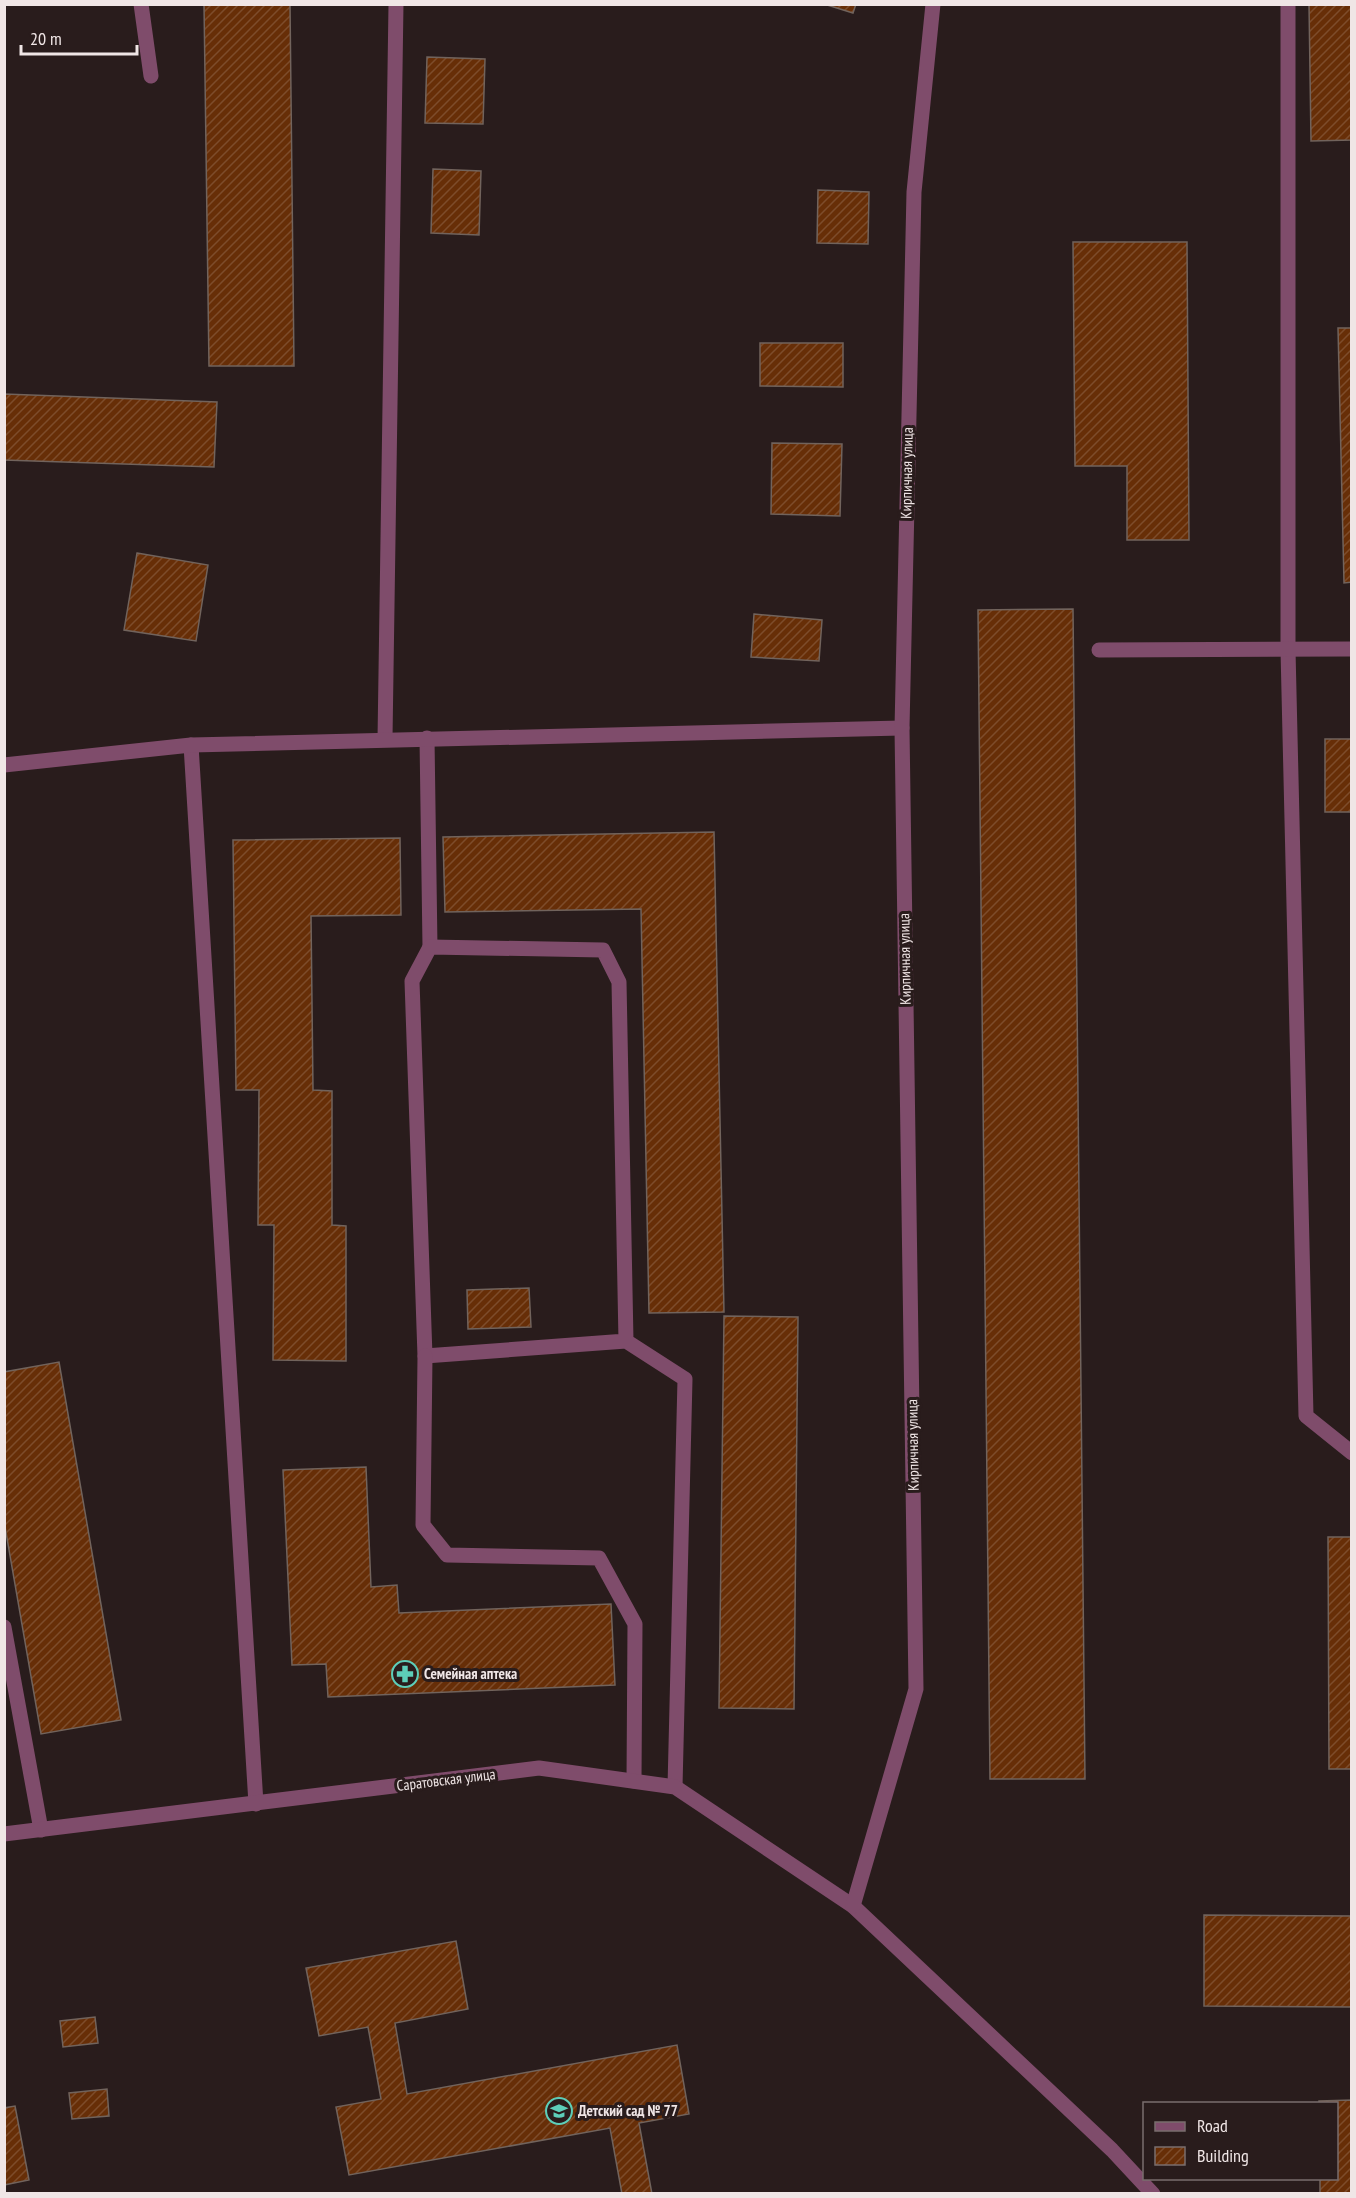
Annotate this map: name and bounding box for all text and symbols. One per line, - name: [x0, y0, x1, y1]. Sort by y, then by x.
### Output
- scale bar: [21, 18, 136, 56]
- text: 20 m: [30, 27, 62, 50]
- street label: Кирпичная улица: [896, 427, 917, 519]
- street label: Кирпичная улица: [894, 913, 915, 1005]
- street label: Кирпичная улица: [902, 1399, 923, 1491]
- pharmacy icon: Семейная аптека: [390, 1659, 420, 1689]
- place label: Семейная аптека: [424, 1664, 517, 1683]
- street label: Саратовская улица: [395, 1764, 496, 1795]
- school or university icon: Детский сад № 77: [544, 2096, 574, 2126]
- place label: Детский сад № 77: [578, 2101, 678, 2120]
- legend: [1143, 2102, 1338, 2180]
- text: Road: [1197, 2114, 1228, 2137]
- text: Building: [1197, 2144, 1249, 2167]

